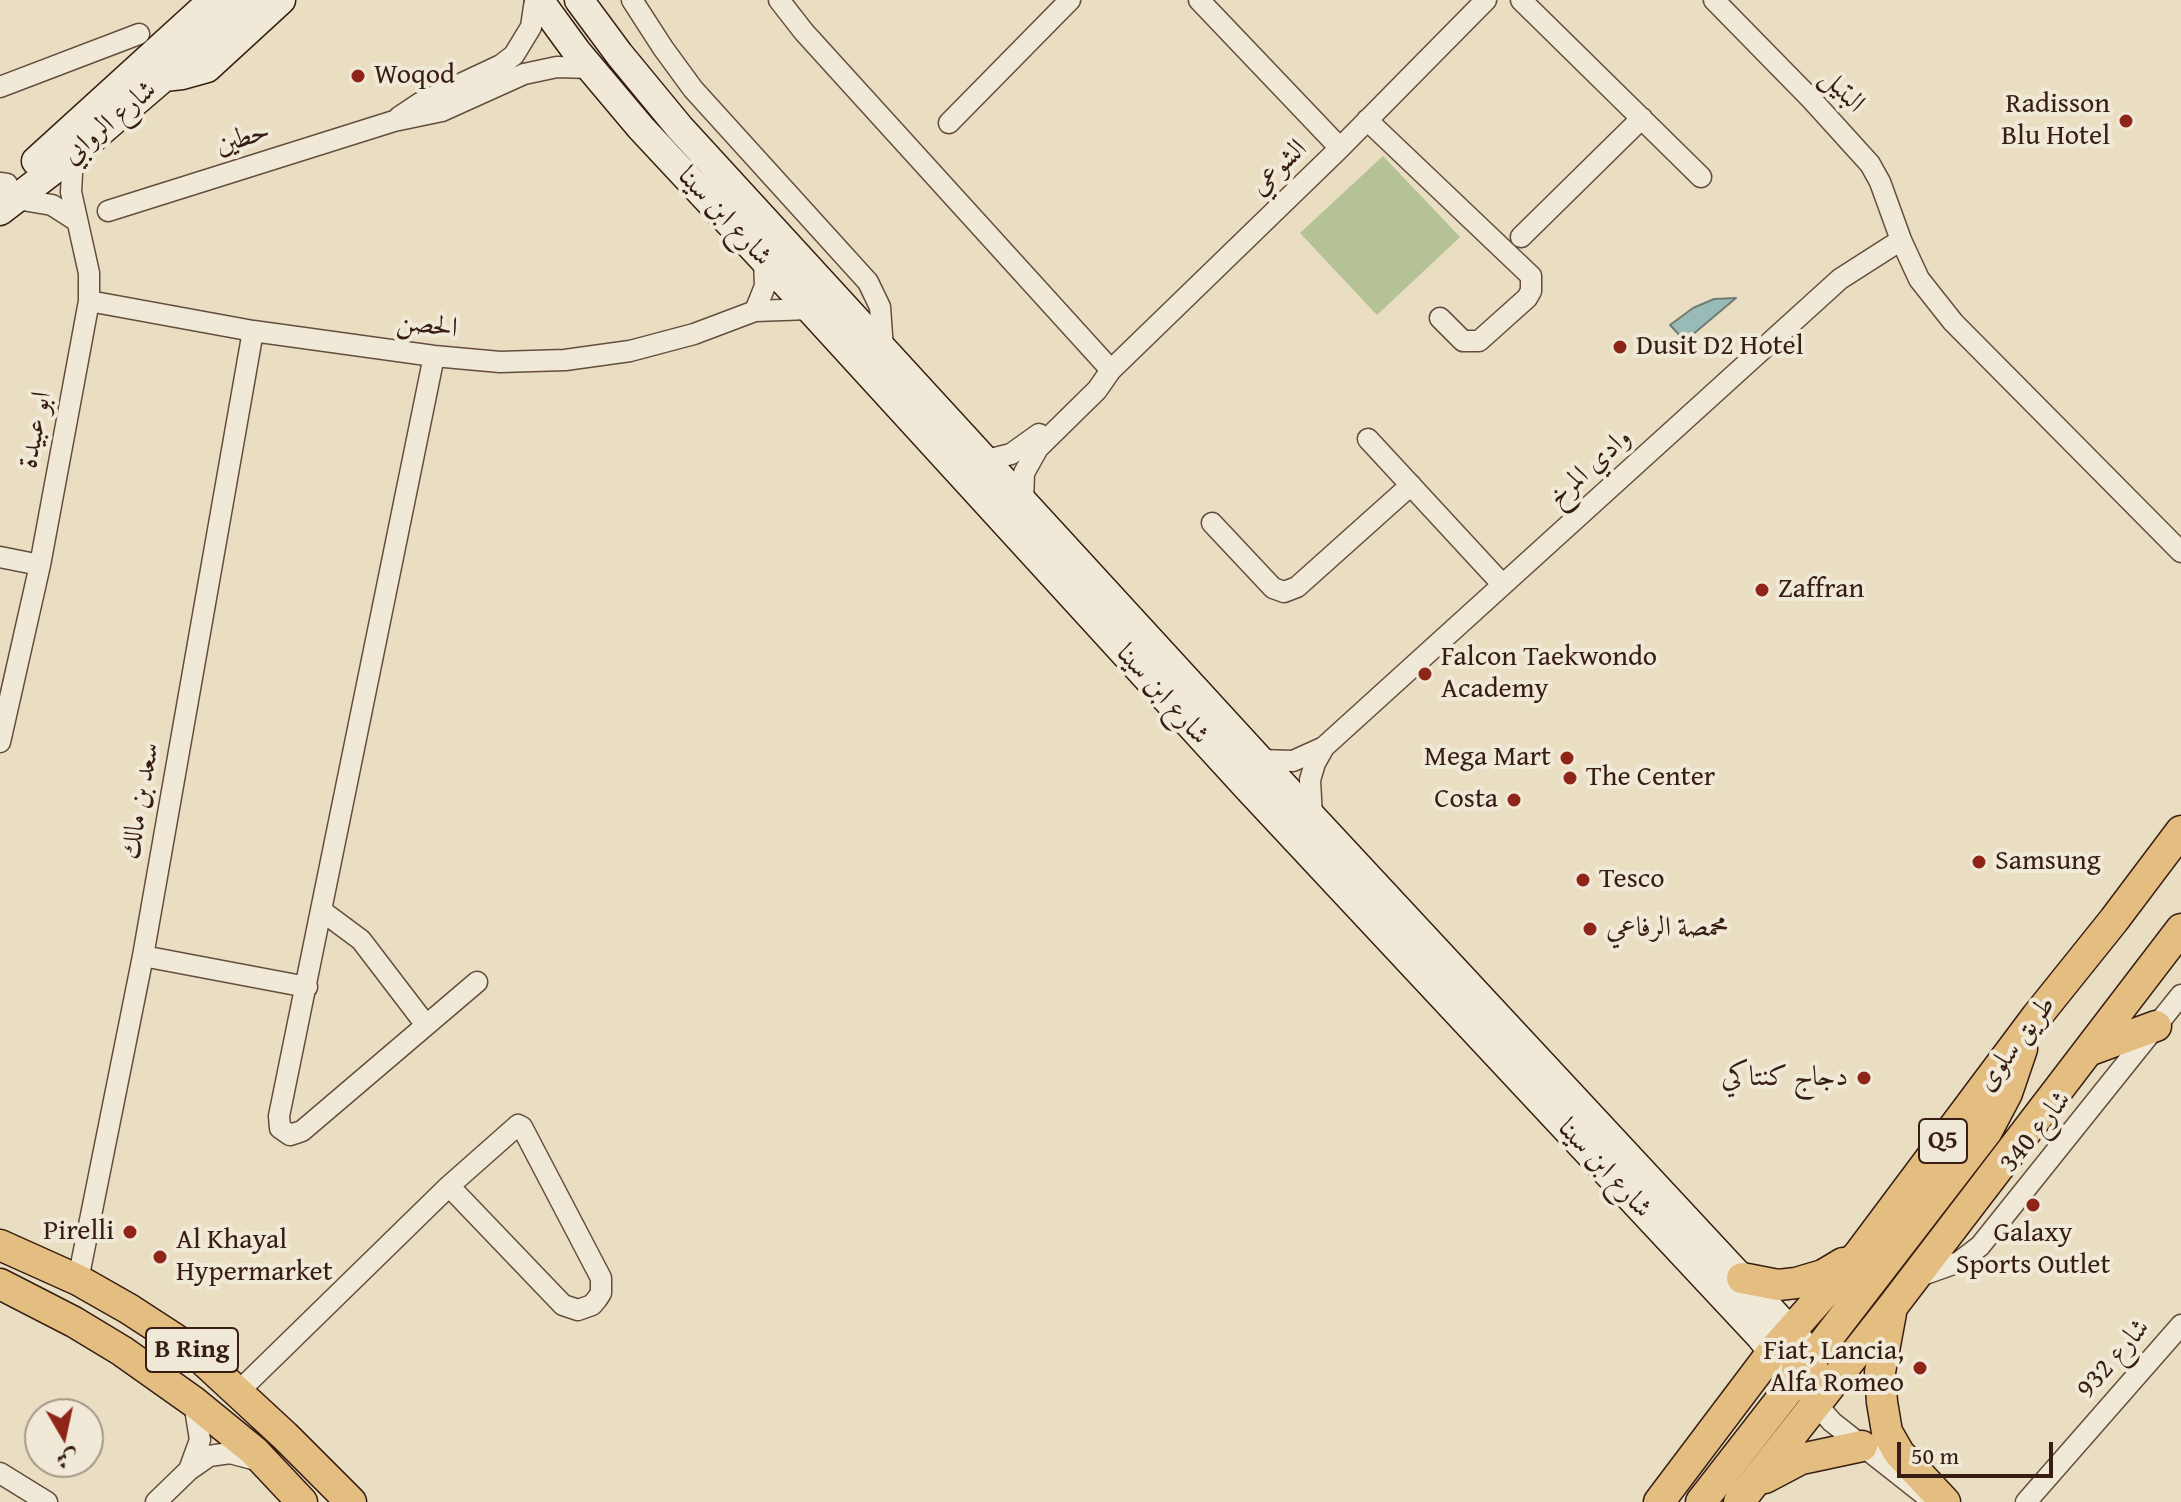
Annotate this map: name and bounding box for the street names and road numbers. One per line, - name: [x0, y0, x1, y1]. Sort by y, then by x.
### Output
- street label: البتيل: [1813, 62, 1871, 120]
- street label: شارع الروابي: [56, 74, 164, 172]
- street label: حطين: [212, 115, 274, 163]
- street label: الشوعي: [1243, 133, 1315, 203]
- street label: شارع ابن سينا: [669, 160, 779, 274]
- street label: الحصن: [395, 306, 459, 346]
- street label: ابو عبيدة: [12, 389, 60, 471]
- street label: وادي المرخ: [1541, 422, 1639, 514]
- street label: شارع ابن سينا: [1108, 638, 1216, 752]
- street label: سعد بن مالك: [114, 740, 168, 862]
- street label: طريق سلوى: [1970, 990, 2064, 1098]
- street label: شارع 340: [1993, 1084, 2079, 1180]
- street label: شارع ابن سينا: [1549, 1112, 1659, 1226]
- road number: Q5: [1919, 1119, 1967, 1163]
- street label: شارع 932: [2070, 1312, 2158, 1406]
- road number: B Ring: [146, 1328, 238, 1372]

